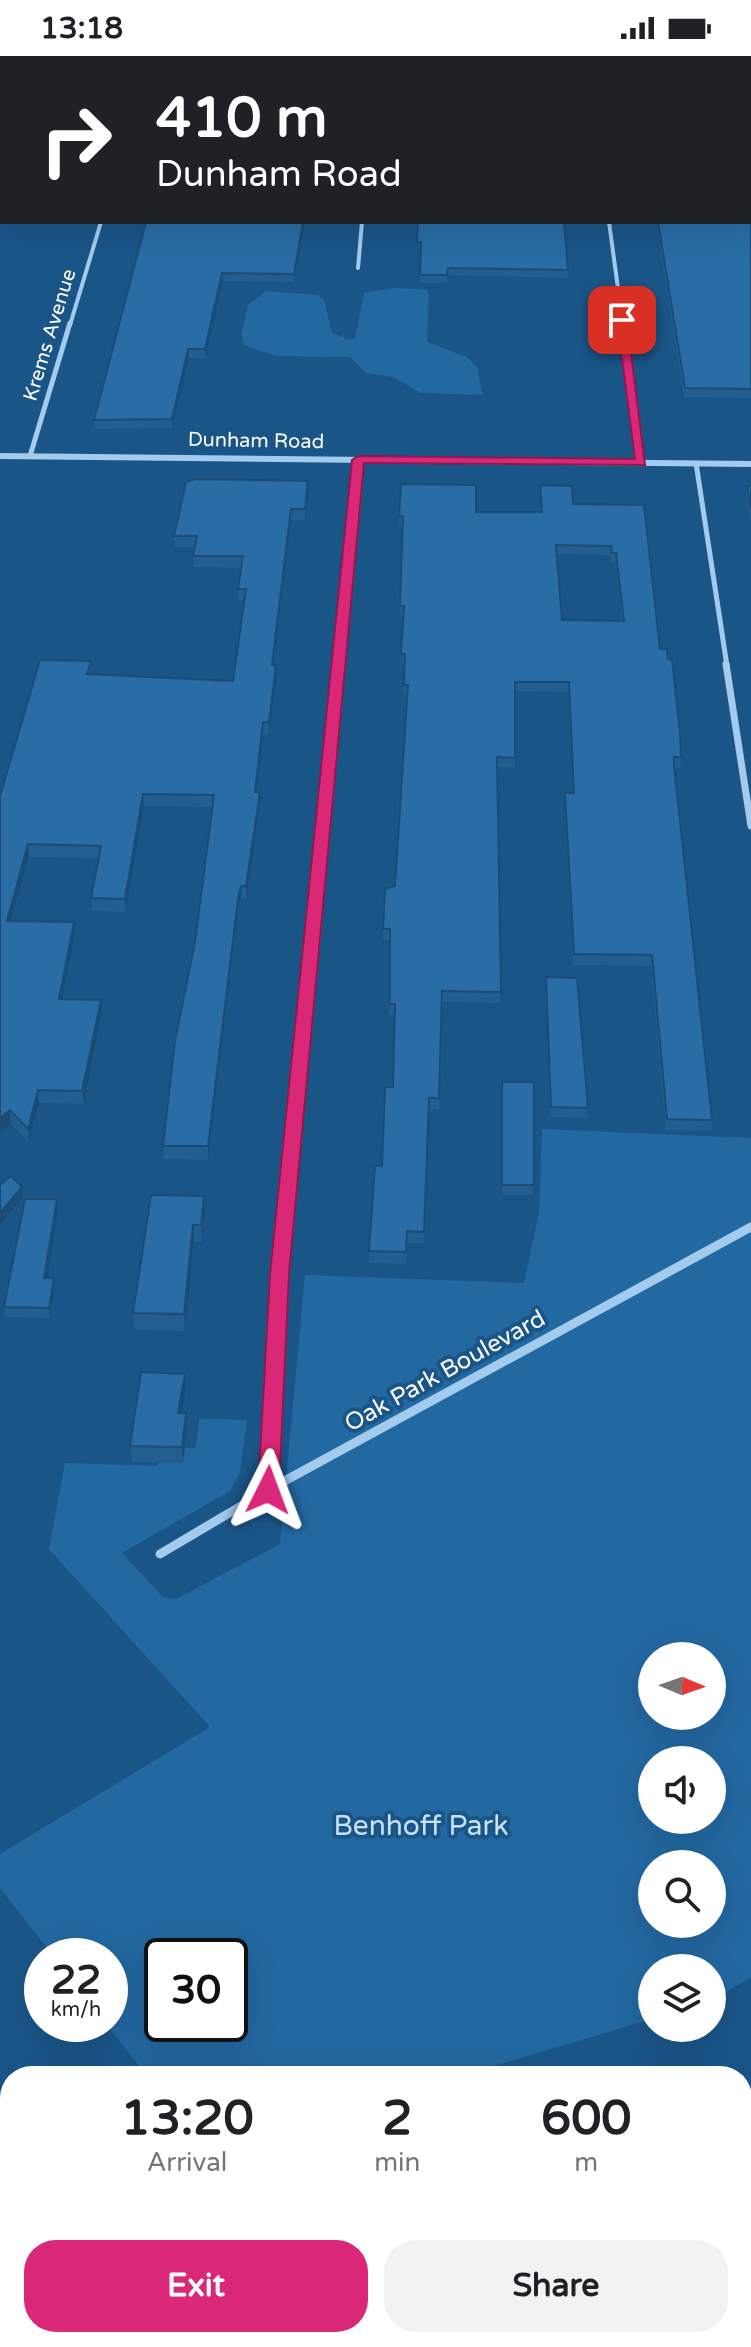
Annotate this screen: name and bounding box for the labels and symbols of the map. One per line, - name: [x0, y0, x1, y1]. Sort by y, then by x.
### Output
- street label: Krems Avenue: [19, 266, 81, 404]
- pin: [588, 286, 656, 354]
- street label: Dunham Road: [188, 428, 324, 454]
- street label: Oak Park Boulevard: [340, 1304, 550, 1438]
- position arrow: [226, 1448, 310, 1532]
- north arrow: [638, 1642, 726, 1730]
- park label: Benhoff Park: [334, 1809, 508, 1843]
- speed limit sign: 30: [144, 1938, 248, 2042]

